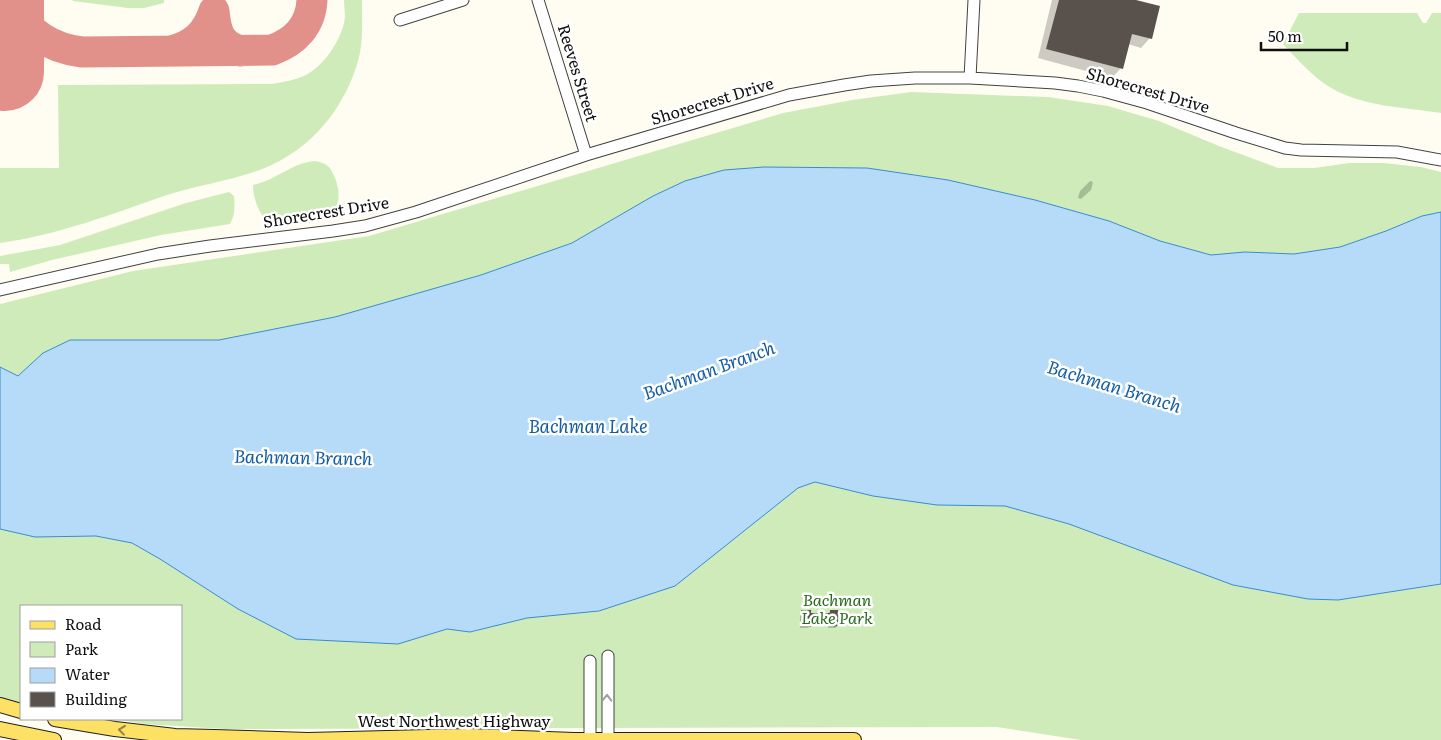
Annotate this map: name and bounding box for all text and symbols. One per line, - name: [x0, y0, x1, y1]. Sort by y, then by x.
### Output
- scale bar: [1261, 20, 1347, 52]
- street label: Reeves Street: [553, 21, 605, 125]
- text: 50 m: [1268, 24, 1302, 47]
- street label: Shorecrest Drive: [1084, 60, 1213, 118]
- street label: Shorecrest Drive: [647, 70, 776, 130]
- street label: Shorecrest Drive: [261, 189, 391, 233]
- water label: Bachman Branch: [639, 333, 779, 406]
- water label: Bachman Branch: [1044, 352, 1185, 419]
- water label: Bachman Lake: [529, 412, 647, 439]
- water label: Bachman Branch: [234, 442, 373, 471]
- park label: Bachman Lake Park: [801, 587, 873, 629]
- legend: [20, 605, 182, 720]
- text: Road: [65, 612, 101, 635]
- text: Park: [65, 637, 99, 660]
- text: Water: [65, 662, 110, 685]
- text: Building: [65, 687, 127, 710]
- one-way arrow: [602, 694, 613, 702]
- street label: West Northwest Highway: [357, 708, 551, 732]
- one-way arrow: [118, 725, 126, 736]

